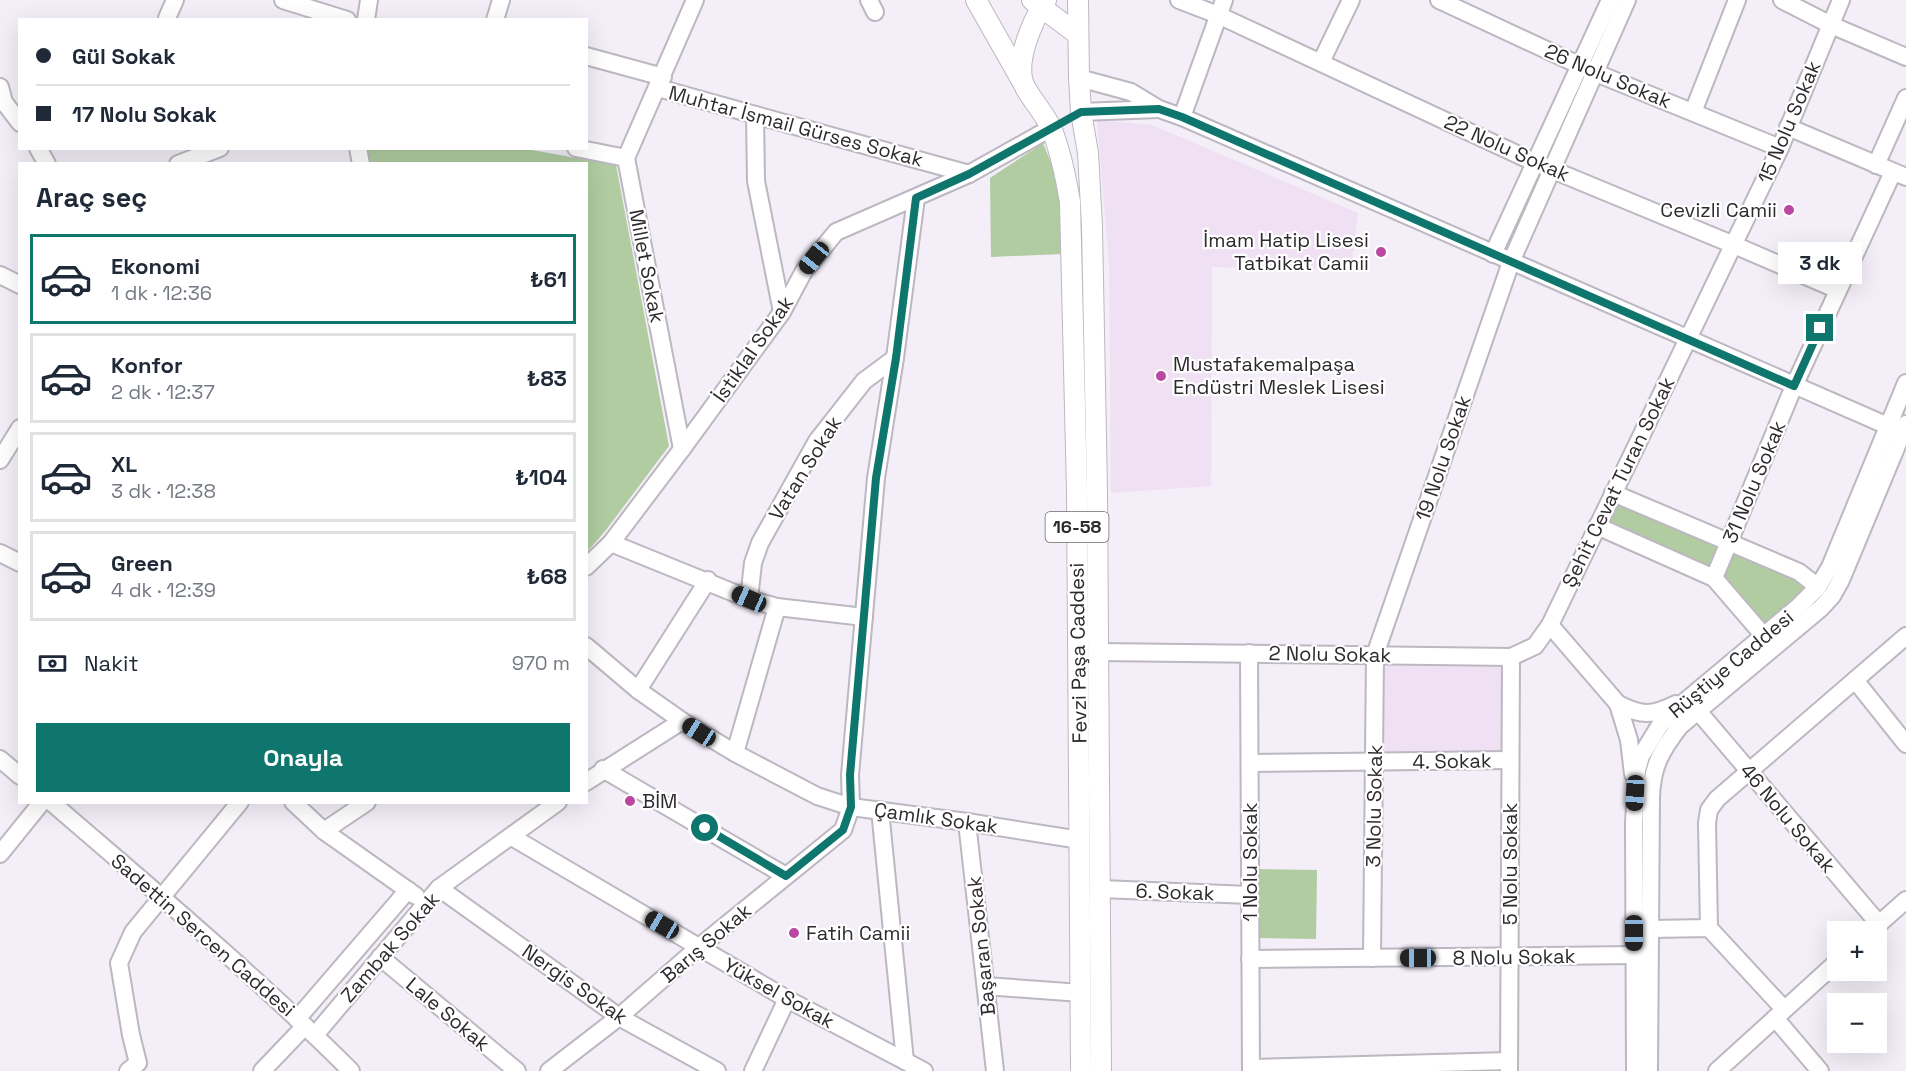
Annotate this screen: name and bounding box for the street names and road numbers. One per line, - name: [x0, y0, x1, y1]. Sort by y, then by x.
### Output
- street label: 26 Nolu Sokak: [1541, 38, 1675, 114]
- street label: 15 Nolu Sokak: [1751, 57, 1827, 187]
- street label: Muhtar İsmail Gürses Sokak: [666, 80, 926, 173]
- street label: 22 Nolu Sokak: [1440, 109, 1574, 187]
- street label: Millet Sokak: [623, 207, 671, 325]
- street label: İstiklal Sokak: [707, 291, 799, 407]
- street label: Şehit Cevat Turan Sokak: [1556, 372, 1680, 592]
- street label: 19 Nolu Sokak: [1409, 392, 1477, 524]
- street label: Vatan Sokak: [763, 411, 847, 525]
- street label: 31 Nolu Sokak: [1717, 417, 1792, 547]
- road number: 16-58: [1046, 512, 1108, 542]
- street label: Fevzi Paşa Caddesi: [1063, 562, 1093, 744]
- street label: Rüştiye Caddesi: [1663, 604, 1799, 724]
- street label: 2 Nolu Sokak: [1269, 640, 1392, 668]
- street label: 3 Nolu Sokak: [1360, 744, 1388, 867]
- street label: 4. Sokak: [1412, 747, 1492, 775]
- street label: 46 Nolu Sokak: [1735, 758, 1842, 878]
- street label: Çamlık Sokak: [872, 796, 1000, 840]
- street label: 1 Nolu Sokak: [1237, 802, 1263, 921]
- street label: 5 Nolu Sokak: [1497, 803, 1523, 925]
- street label: Sadettin Sercen Caddesi: [106, 848, 300, 1022]
- street label: Başaran Sokak: [961, 875, 1001, 1017]
- street label: 6. Sokak: [1135, 878, 1215, 906]
- street label: Zambak Sokak: [335, 886, 445, 1008]
- street label: Barış Sokak: [655, 897, 757, 988]
- street label: Nergis Sokak: [517, 938, 633, 1030]
- street label: 8 Nolu Sokak: [1452, 943, 1576, 971]
- street label: Yüksel Sokak: [719, 952, 839, 1034]
- street label: Lale Sokak: [401, 971, 495, 1057]

